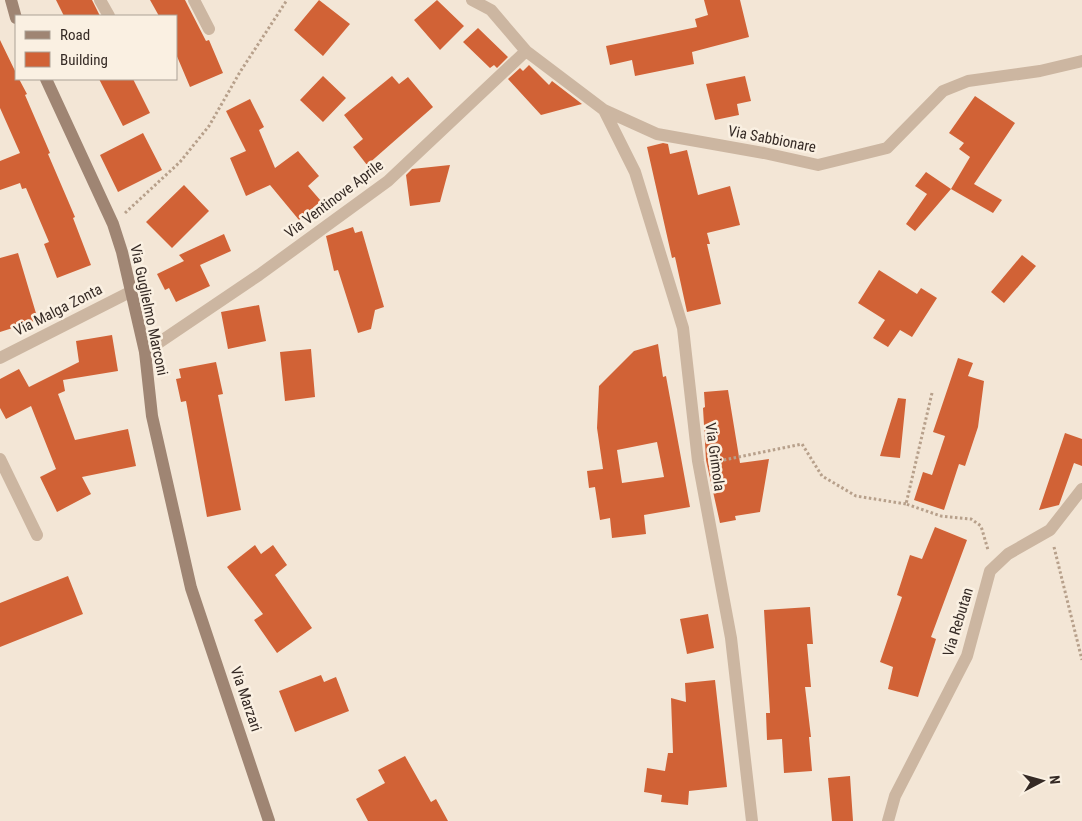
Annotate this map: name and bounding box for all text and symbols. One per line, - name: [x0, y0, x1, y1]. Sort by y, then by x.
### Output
- legend: [15, 15, 178, 80]
- text: Road: [60, 26, 90, 44]
- text: Building: [60, 51, 108, 69]
- street label: Via Sabbionare: [727, 122, 817, 156]
- street label: Via Ventinove Aprile: [281, 156, 387, 242]
- street label: Via Guglielmo Marconi: [126, 243, 172, 377]
- street label: Via Malga Zonta: [11, 280, 105, 340]
- street label: Via Grimola: [701, 422, 729, 492]
- street label: Via Rebutan: [939, 585, 977, 659]
- street label: Via Marzari: [227, 664, 265, 734]
- north arrow: [1017, 756, 1067, 806]
- text: N: [1047, 775, 1063, 785]

